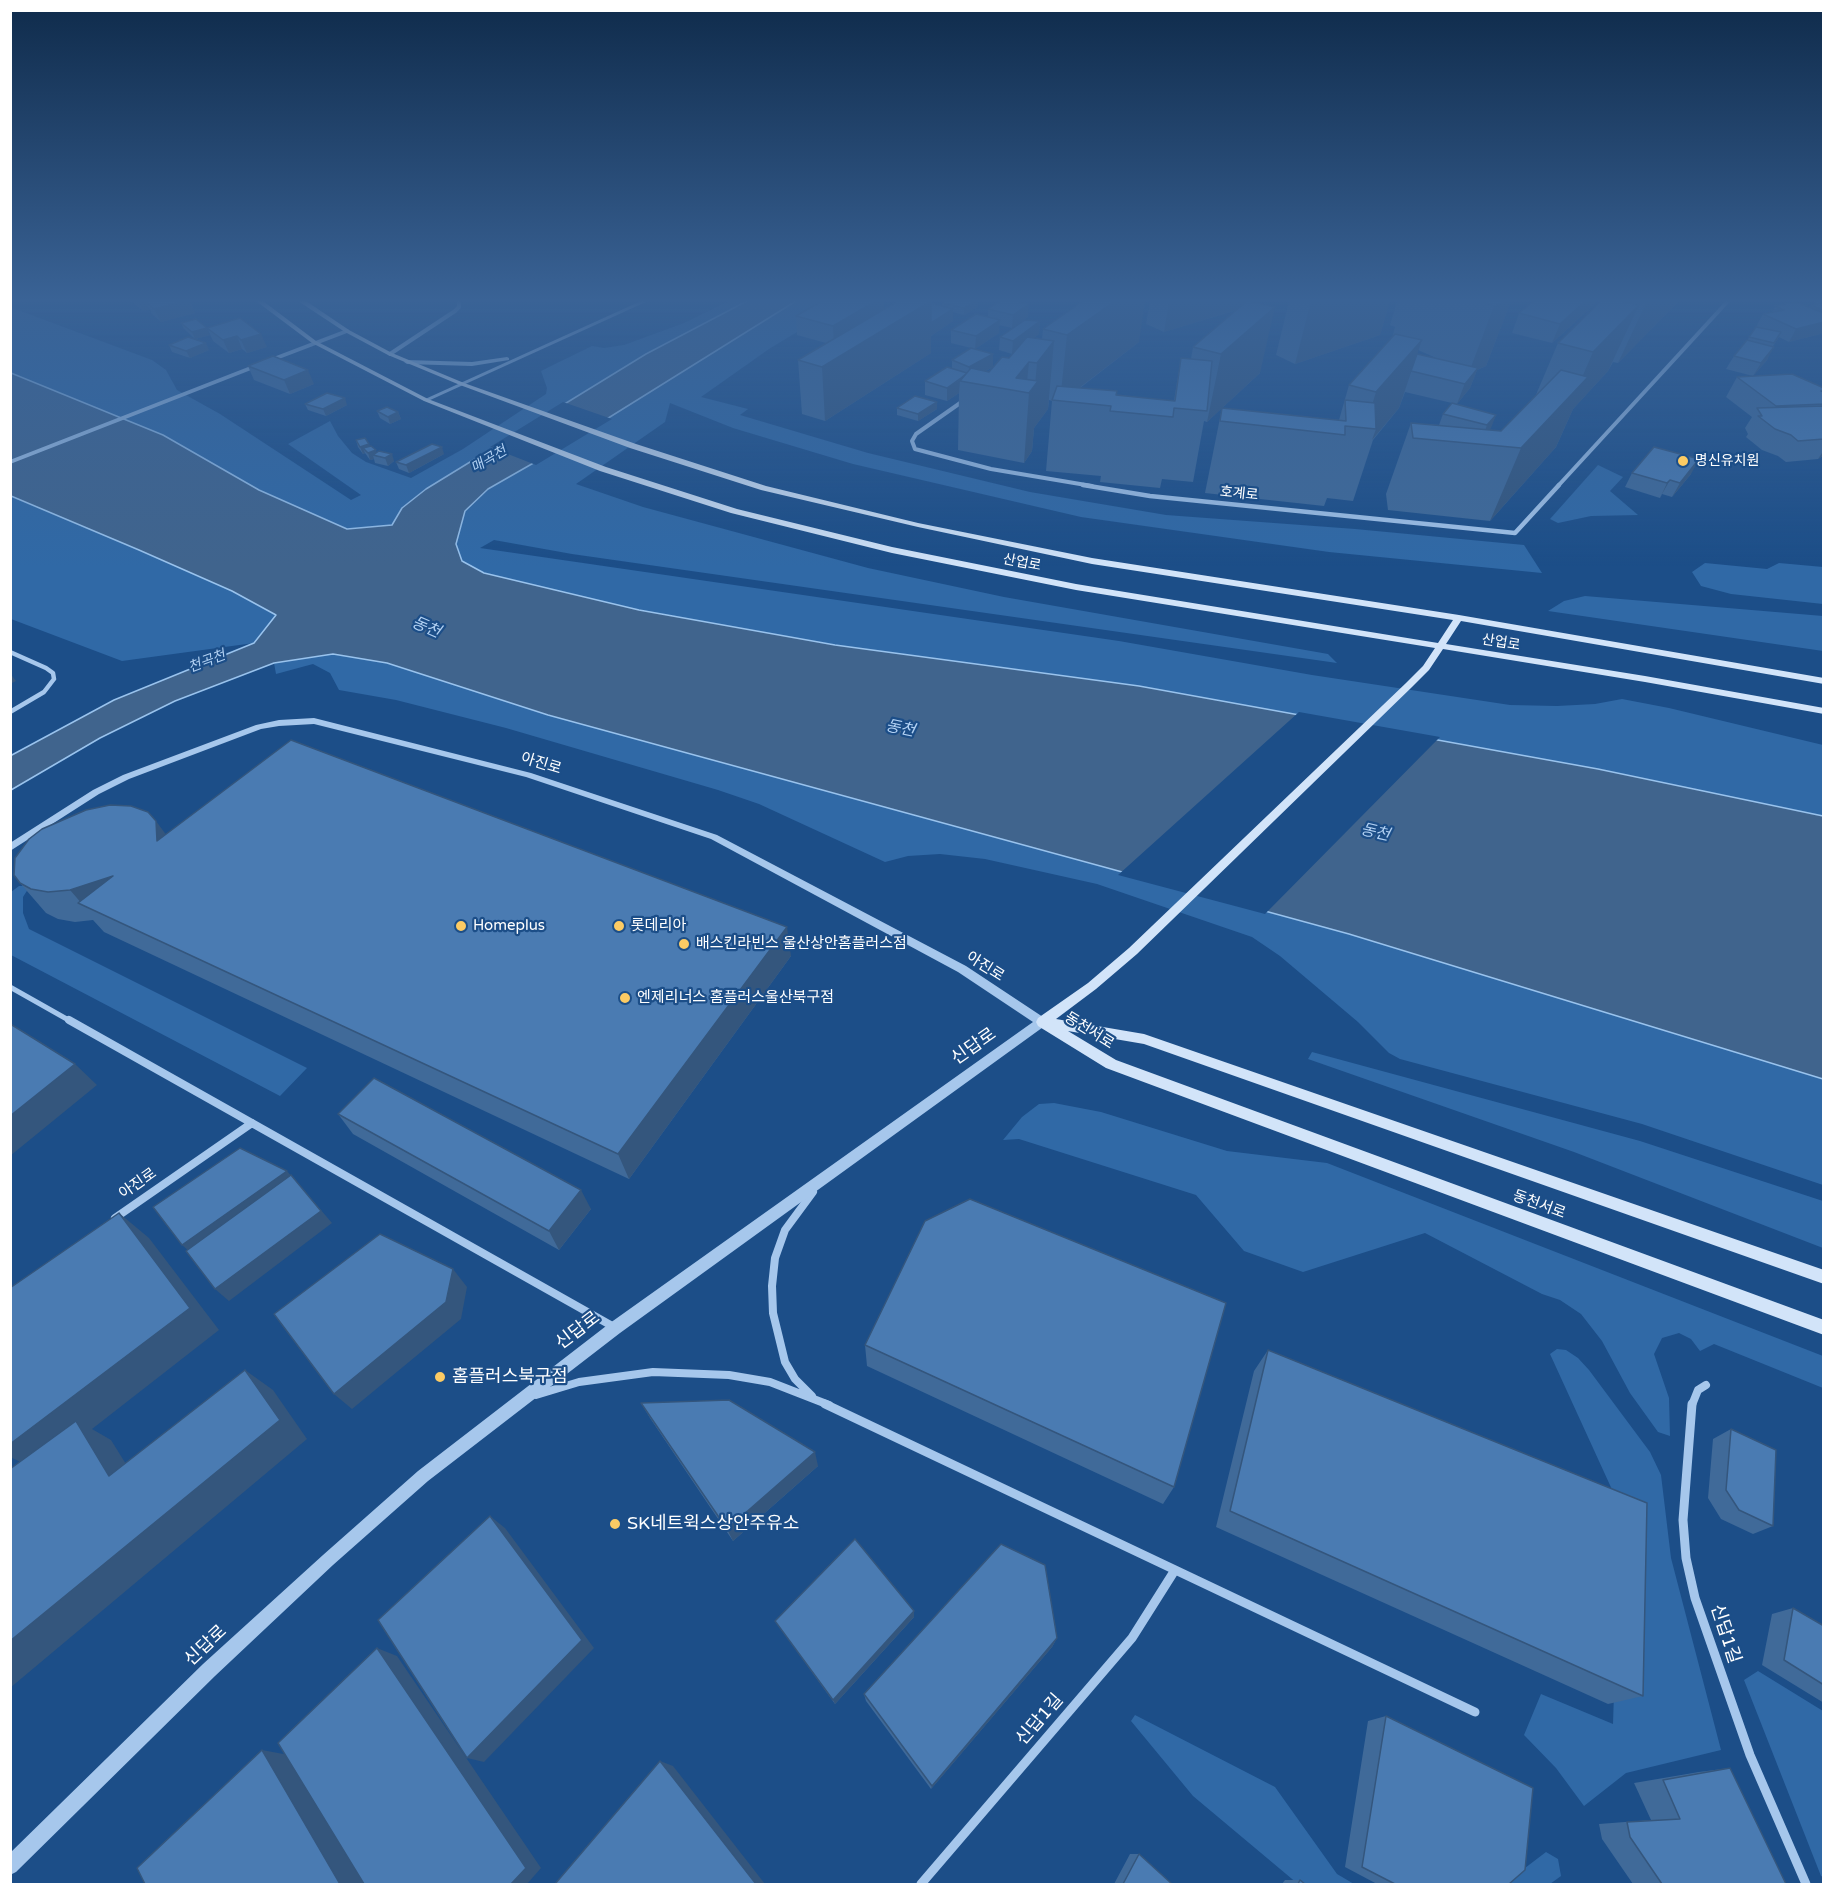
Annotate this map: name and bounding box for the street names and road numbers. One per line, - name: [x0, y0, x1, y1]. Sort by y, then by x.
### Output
- street label: 호계로: [1219, 484, 1259, 504]
- street label: 산업로: [1001, 551, 1043, 575]
- street label: 산업로: [1481, 632, 1521, 654]
- street label: 아진로: [519, 749, 563, 779]
- street label: 아진로: [963, 948, 1007, 986]
- street label: 동천서로: [1061, 1009, 1117, 1053]
- street label: 신답로: [947, 1024, 1001, 1070]
- street label: 아진로: [116, 1165, 160, 1203]
- street label: 동천서로: [1510, 1187, 1568, 1223]
- street label: 신답로: [552, 1307, 604, 1355]
- street label: 신답1길: [1705, 1602, 1745, 1666]
- street label: 신답로: [180, 1621, 232, 1671]
- street label: 신답1길: [1012, 1690, 1068, 1750]

